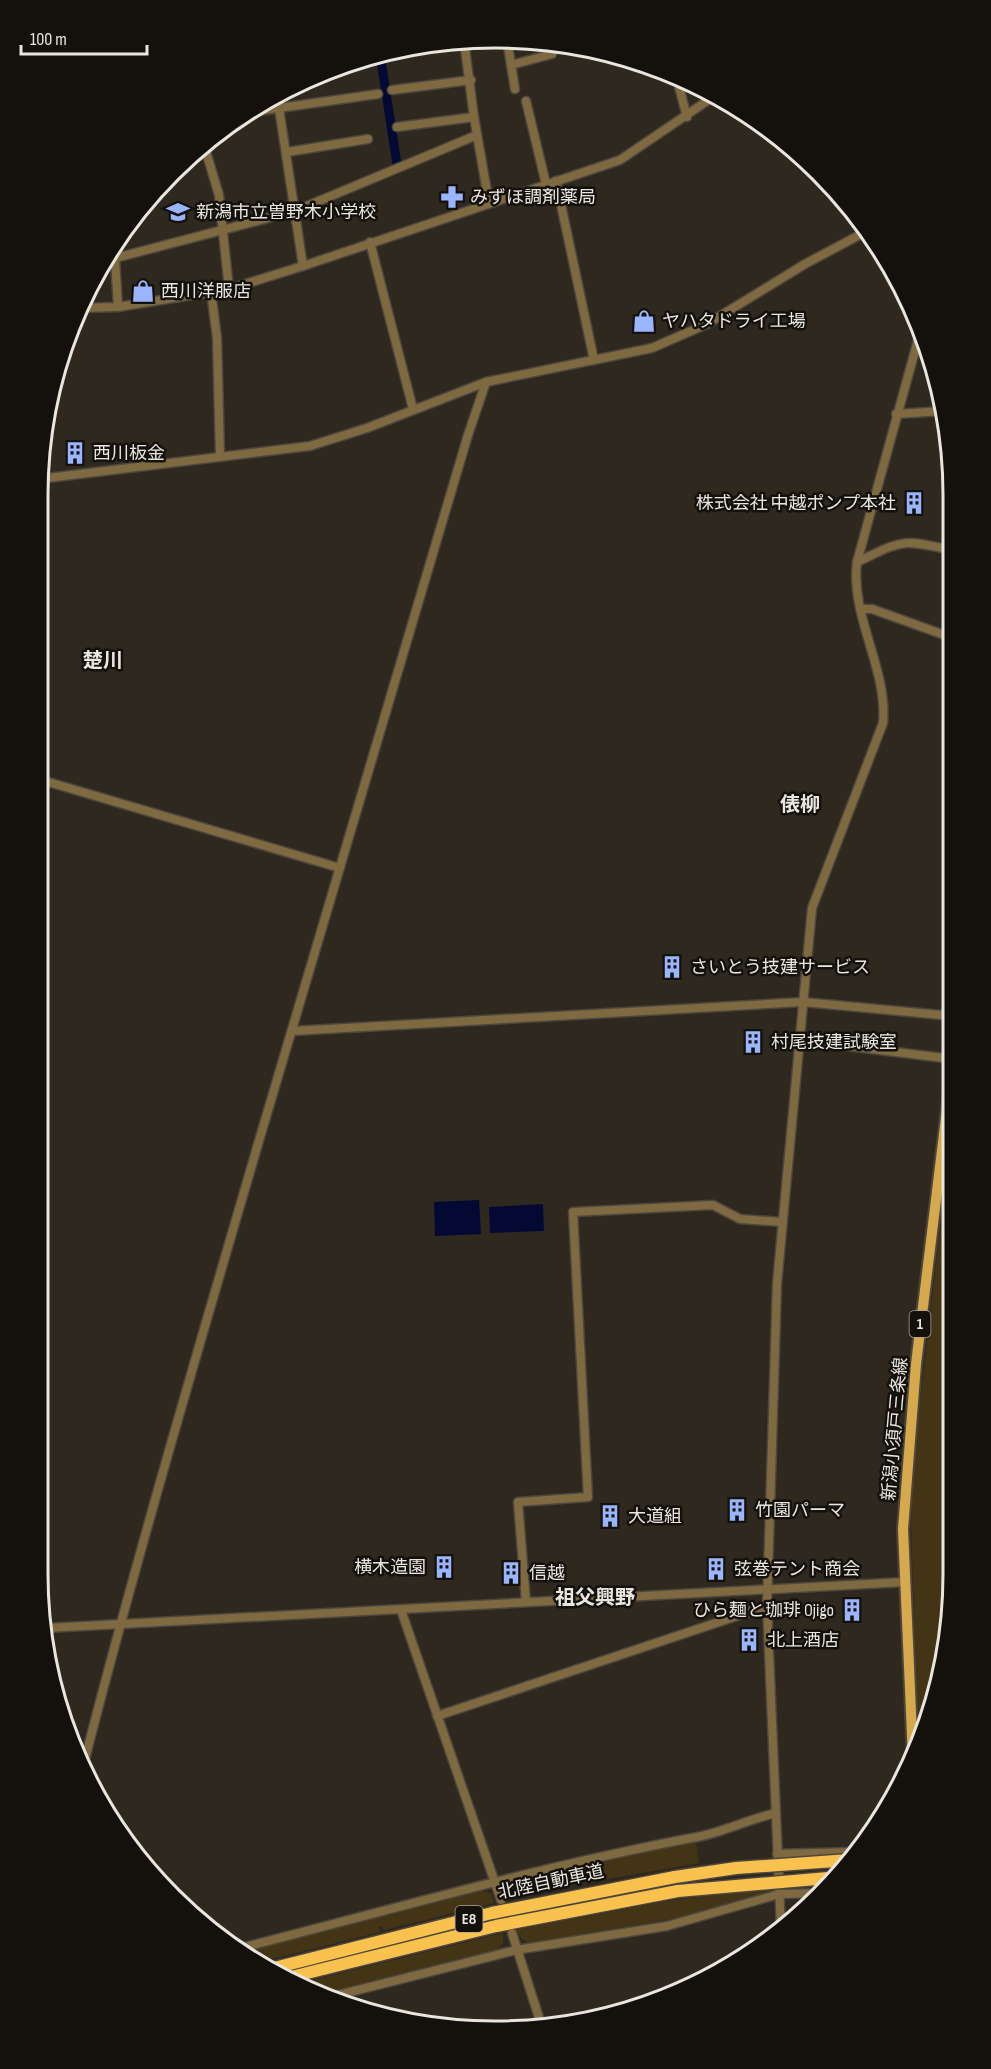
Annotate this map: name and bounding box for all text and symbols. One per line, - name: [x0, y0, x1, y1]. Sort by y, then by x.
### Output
- scale bar: [21, 18, 147, 56]
- text: 100 m: [30, 29, 67, 50]
- pharmacy icon: みずほ調剤薬局: [439, 184, 465, 210]
- place label: みずほ調剤薬局: [470, 187, 596, 208]
- school or university icon: 新潟市立曽野木小学校: [165, 199, 191, 225]
- place label: 新潟市立曽野木小学校: [196, 202, 376, 223]
- shop icon: 西川洋服店: [130, 278, 156, 304]
- place label: 西川洋服店: [161, 281, 251, 302]
- shop icon: ヤハタドライ工場: [631, 308, 657, 334]
- place label: ヤハタドライ工場: [662, 311, 806, 332]
- building icon: 西川板金: [62, 440, 88, 466]
- place label: 西川板金: [93, 443, 165, 464]
- building icon: 株式会社 中越ポンプ本社: [901, 490, 927, 516]
- place label: 株式会社 中越ポンプ本社: [696, 493, 896, 514]
- district label: 楚川: [83, 649, 123, 673]
- district label: 俵柳: [780, 793, 820, 817]
- building icon: さいとう技建サービス: [659, 954, 685, 980]
- place label: さいとう技建サービス: [690, 957, 870, 978]
- building icon: 村尾技建試験室: [740, 1029, 766, 1055]
- place label: 村尾技建試験室: [771, 1032, 897, 1053]
- road number: 1: [910, 1311, 930, 1337]
- street label: 新潟小須戸三条線: [878, 1356, 912, 1502]
- building icon: 竹園パーマ: [724, 1497, 750, 1523]
- place label: 竹園パーマ: [755, 1500, 845, 1521]
- building icon: 大道組: [597, 1503, 623, 1529]
- place label: 大道組: [628, 1506, 682, 1527]
- building icon: 横木造園: [431, 1554, 457, 1580]
- building icon: 弦巻テント商会: [703, 1556, 729, 1582]
- place label: 横木造園: [354, 1557, 426, 1578]
- place label: 弦巻テント商会: [734, 1559, 860, 1580]
- building icon: 信越: [498, 1560, 524, 1586]
- place label: 信越: [529, 1563, 565, 1584]
- district label: 祖父興野: [555, 1586, 635, 1610]
- building icon: ひら麺と珈琲 Ojigo: [839, 1597, 865, 1623]
- place label: ひら麺と珈琲 Ojigo: [693, 1600, 834, 1621]
- building icon: 北上酒店: [736, 1627, 762, 1653]
- place label: 北上酒店: [767, 1630, 839, 1651]
- street label: 北陸自動車道: [496, 1861, 606, 1903]
- road number: E8: [456, 1906, 482, 1932]

